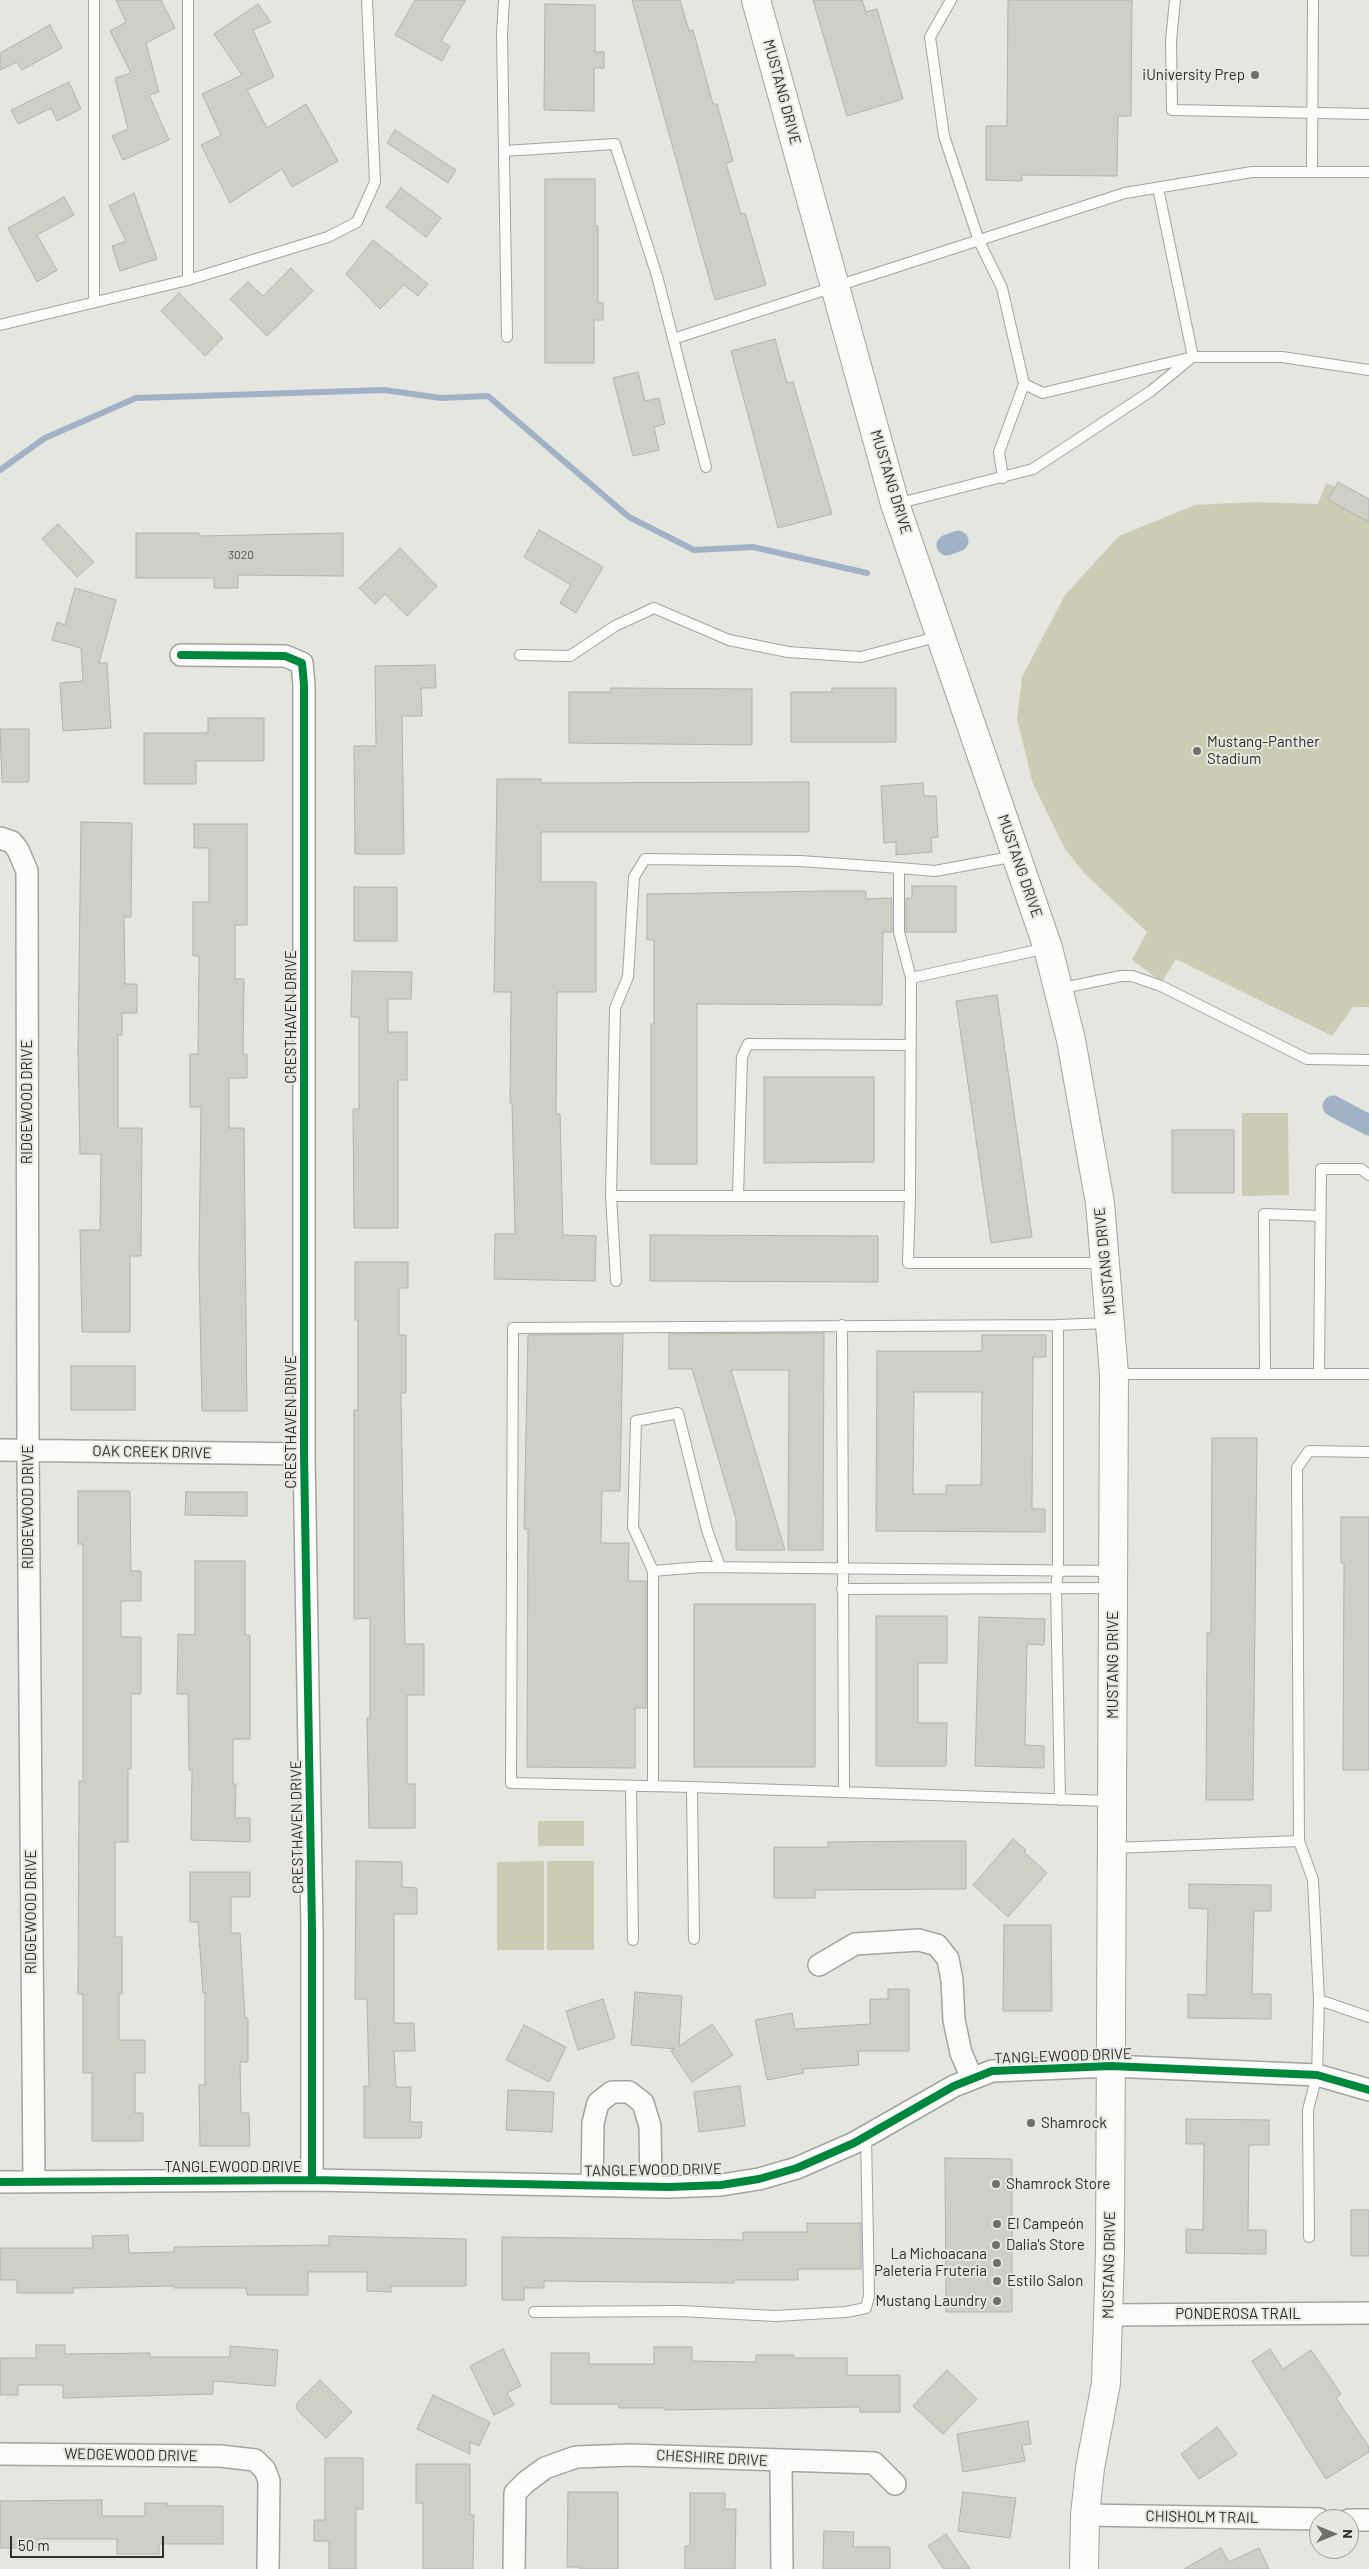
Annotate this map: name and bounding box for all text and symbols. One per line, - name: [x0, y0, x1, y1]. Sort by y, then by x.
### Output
- street label: MUSTANG DRIVE: [759, 37, 805, 147]
- place label: iUniversity Prep: [1142, 66, 1245, 84]
- marker: iUniversity Prep: [1249, 69, 1261, 81]
- street label: MUSTANG DRIVE: [867, 428, 915, 536]
- house number: 3020: [228, 548, 254, 562]
- place label: Mustang-Panther Stadium: [1207, 733, 1320, 768]
- marker: Mustang-Panther Stadium: [1191, 745, 1203, 757]
- street label: MUSTANG DRIVE: [994, 812, 1046, 920]
- street label: CRESTHAVEN DRIVE: [282, 950, 300, 1084]
- street label: RIDGEWOOD DRIVE: [18, 1040, 36, 1164]
- street label: MUSTANG DRIVE: [1090, 1206, 1120, 1316]
- street label: CRESTHAVEN DRIVE: [282, 1355, 300, 1489]
- street label: OAK CREEK DRIVE: [92, 1442, 212, 1462]
- street label: RIDGEWOOD DRIVE: [19, 1445, 37, 1569]
- street label: MUSTANG DRIVE: [1104, 1611, 1122, 1719]
- street label: CRESTHAVEN DRIVE: [287, 1760, 307, 1894]
- street label: RIDGEWOOD DRIVE: [22, 1850, 40, 1974]
- street label: TANGLEWOOD DRIVE: [994, 2045, 1132, 2067]
- place label: Shamrock: [1041, 2114, 1107, 2132]
- marker: Shamrock: [1025, 2117, 1037, 2129]
- street label: TANGLEWOOD DRIVE: [164, 2158, 302, 2176]
- street label: TANGLEWOOD DRIVE: [584, 2160, 722, 2180]
- place label: Shamrock Store: [1006, 2175, 1110, 2193]
- marker: Shamrock Store: [990, 2178, 1002, 2190]
- street label: MUSTANG DRIVE: [1099, 2211, 1119, 2319]
- place label: El Campeón: [1007, 2215, 1084, 2233]
- marker: El Campeón: [991, 2218, 1003, 2230]
- place label: Dalia's Store: [1006, 2236, 1085, 2254]
- marker: Dalia's Store: [990, 2239, 1002, 2251]
- place label: La Michoacana Paleteria Fruteria: [874, 2245, 987, 2280]
- marker: La Michoacana Paleteria Fruteria: [991, 2257, 1003, 2269]
- place label: Estilo Salon: [1007, 2272, 1083, 2290]
- marker: Estilo Salon: [991, 2275, 1003, 2287]
- place label: Mustang Laundry: [876, 2292, 987, 2310]
- marker: Mustang Laundry: [991, 2295, 1003, 2307]
- street label: PONDEROSA TRAIL: [1175, 2305, 1301, 2323]
- street label: WEDGEWOOD DRIVE: [64, 2445, 198, 2465]
- street label: CHESHIRE DRIVE: [656, 2446, 768, 2470]
- street label: CHISHOLM TRAIL: [1145, 2507, 1259, 2527]
- north arrow: [1309, 2509, 1359, 2559]
- scale bar: [12, 2526, 166, 2558]
- text: N: [1340, 2529, 1357, 2539]
- text: 50 m: [18, 2536, 50, 2554]

